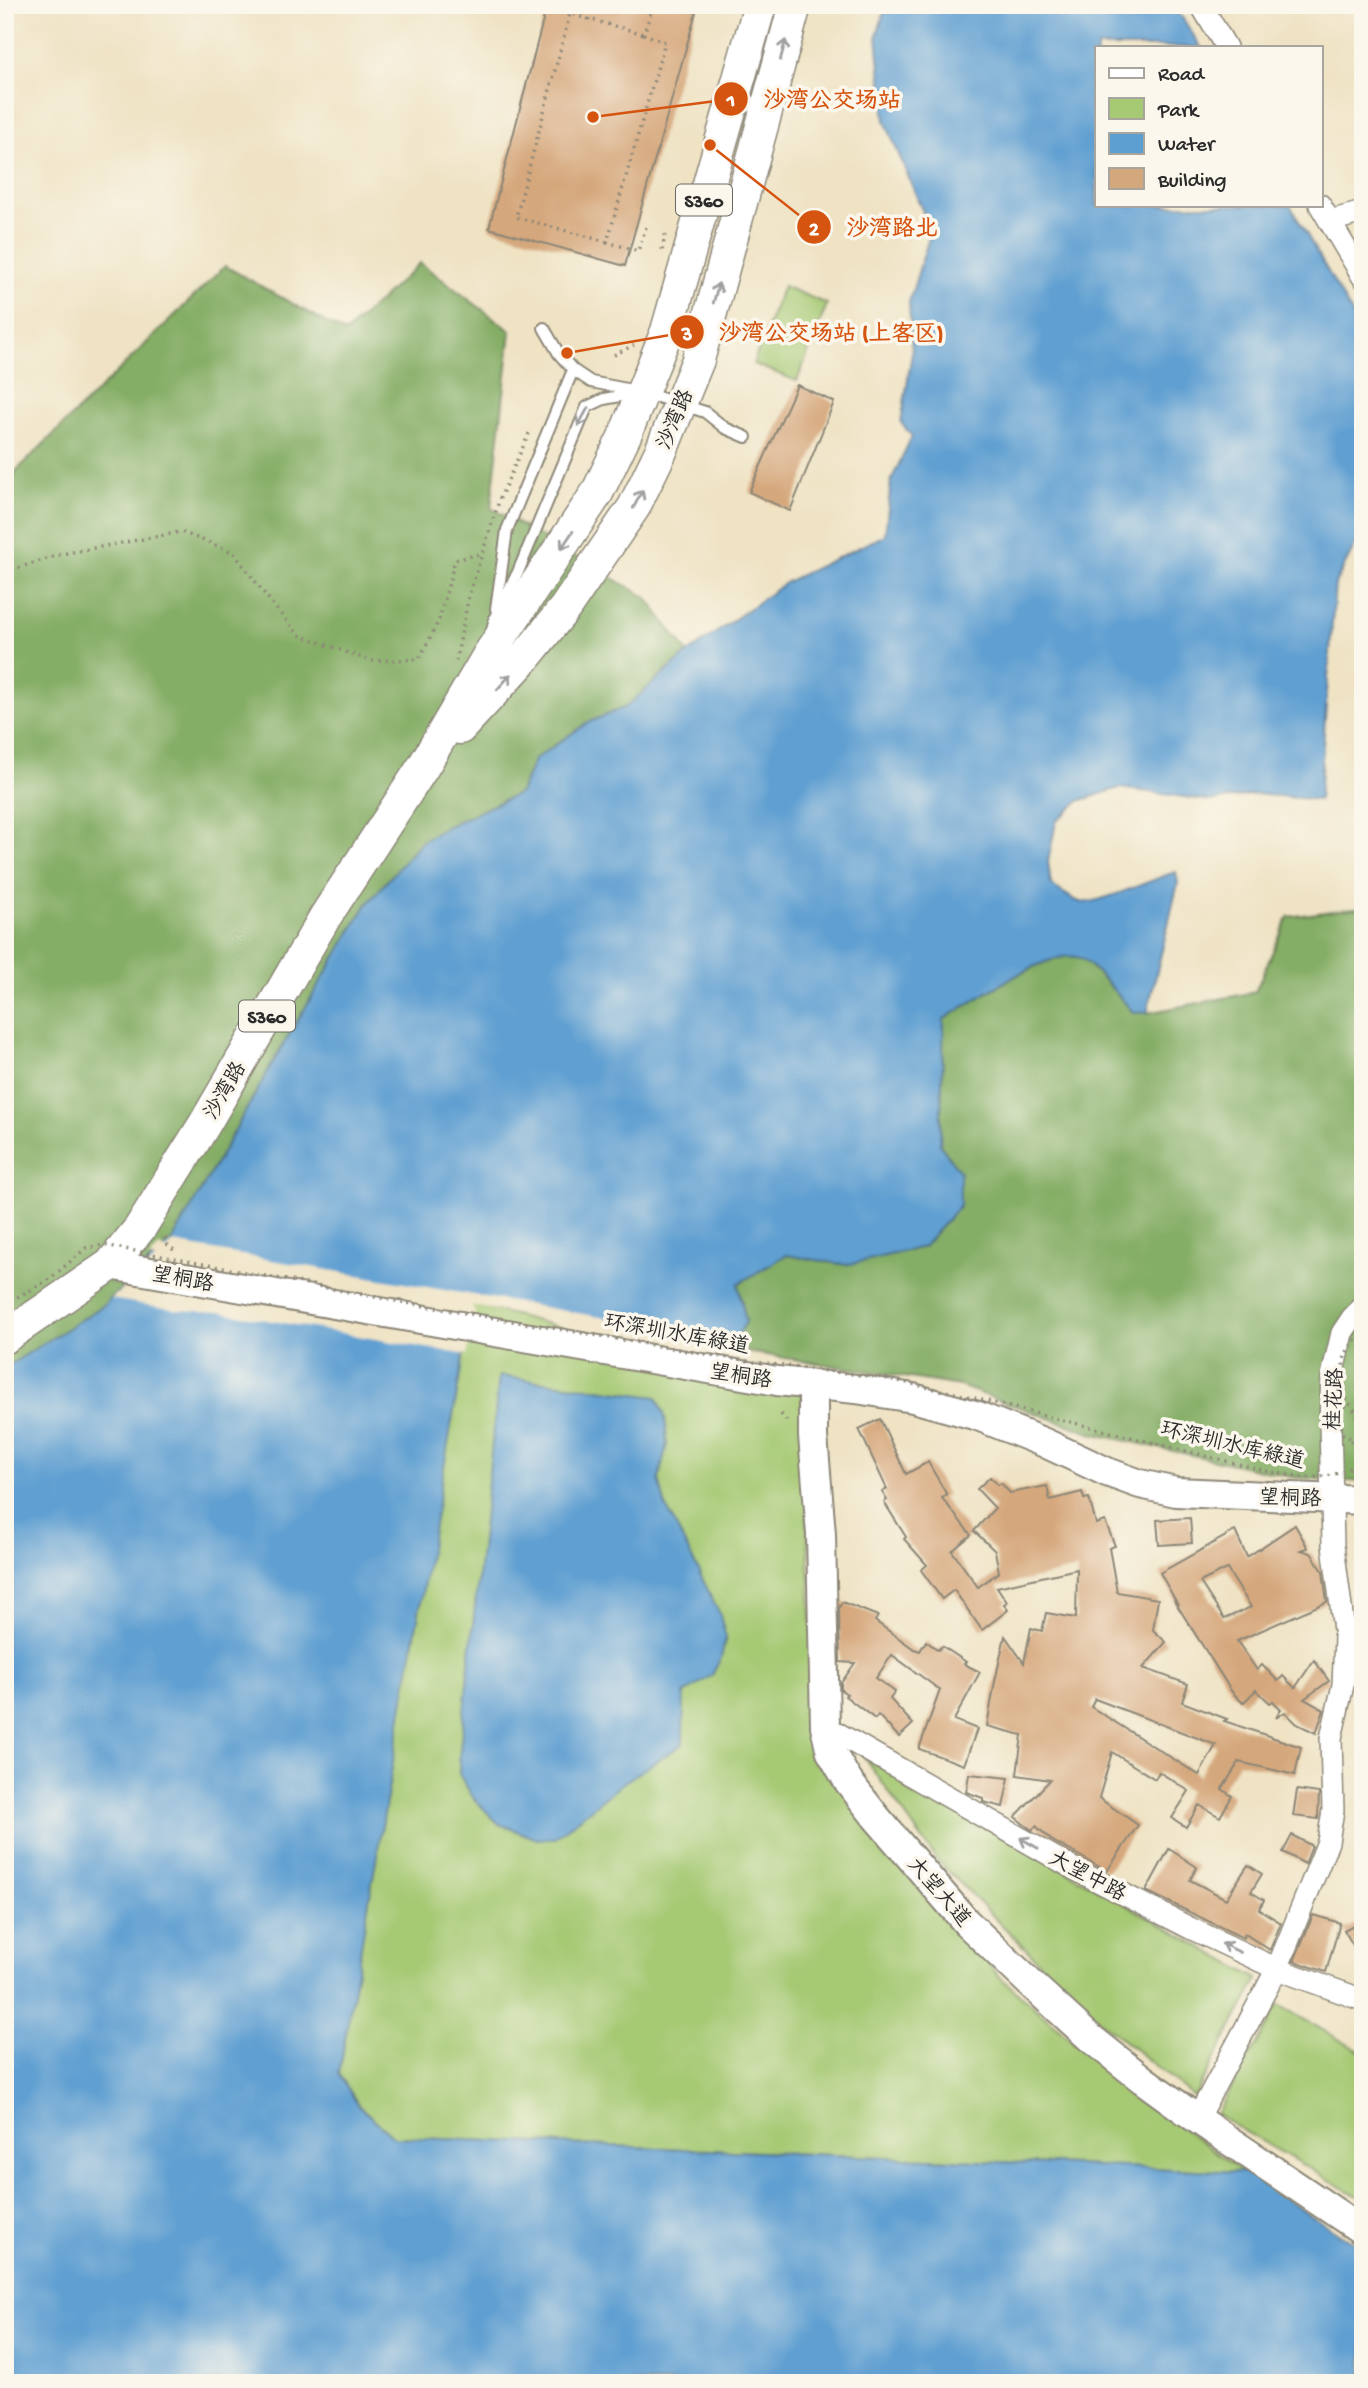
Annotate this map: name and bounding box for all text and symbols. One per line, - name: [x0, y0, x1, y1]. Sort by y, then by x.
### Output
- one-way arrow: [777, 39, 790, 62]
- legend: [1095, 46, 1322, 206]
- text: Road: [1158, 64, 1206, 89]
- callout: 沙湾公交场站: [714, 77, 915, 121]
- text: 沙湾公交场站: [763, 87, 901, 116]
- text: 1: [726, 90, 735, 115]
- text: Park: [1157, 100, 1201, 125]
- text: Water: [1158, 134, 1216, 159]
- text: Building: [1157, 170, 1227, 195]
- road number: S360: [676, 184, 732, 216]
- callout: 沙湾路北: [797, 205, 952, 249]
- text: 沙湾路北: [846, 215, 938, 244]
- text: 2: [809, 219, 820, 244]
- one-way arrow: [711, 282, 724, 304]
- callout: 沙湾公交场站 (上客区): [669, 310, 958, 354]
- text: 沙湾公交场站 (上客区): [718, 320, 944, 349]
- text: 3: [681, 324, 693, 349]
- street label: 沙湾路: [652, 386, 701, 454]
- one-way arrow: [575, 406, 589, 426]
- one-way arrow: [631, 489, 645, 510]
- one-way arrow: [559, 529, 573, 549]
- one-way arrow: [495, 674, 512, 691]
- road number: S360: [239, 1000, 295, 1032]
- street label: 沙湾路: [199, 1057, 254, 1125]
- street label: 望桐路: [149, 1262, 216, 1299]
- street label: 环深圳水库緑道: [602, 1310, 751, 1362]
- street label: 望桐路: [707, 1359, 774, 1396]
- street label: 桂花路: [1320, 1367, 1351, 1431]
- street label: 环深圳水库緑道: [1158, 1418, 1307, 1476]
- street label: 望桐路: [1258, 1485, 1322, 1514]
- one-way arrow: [1020, 1836, 1040, 1850]
- street label: 大望中路: [1043, 1846, 1130, 1909]
- street label: 大望大道: [900, 1853, 975, 1933]
- one-way arrow: [1221, 1940, 1242, 1954]

